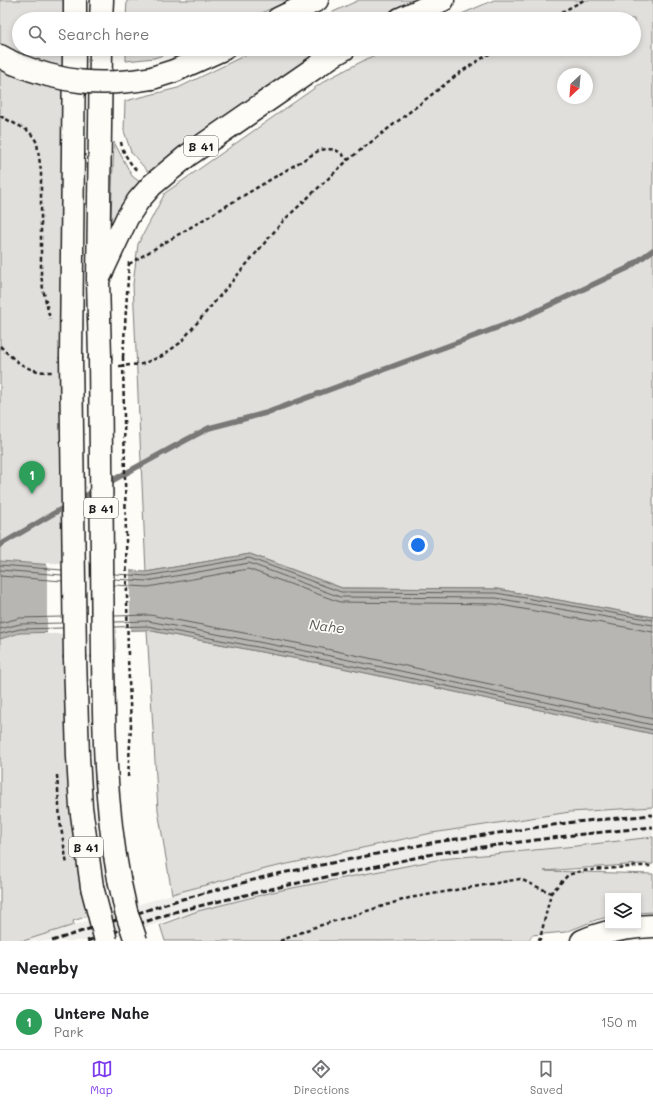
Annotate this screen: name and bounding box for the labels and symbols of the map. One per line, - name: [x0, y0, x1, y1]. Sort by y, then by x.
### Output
- north arrow: [557, 68, 593, 104]
- road number: B 41: [184, 136, 218, 156]
- pin: 1: [19, 461, 45, 494]
- road number: B 41: [84, 498, 118, 518]
- your location: [408, 535, 428, 555]
- water label: Nahe: [308, 614, 346, 638]
- road number: B 41: [69, 837, 103, 857]

